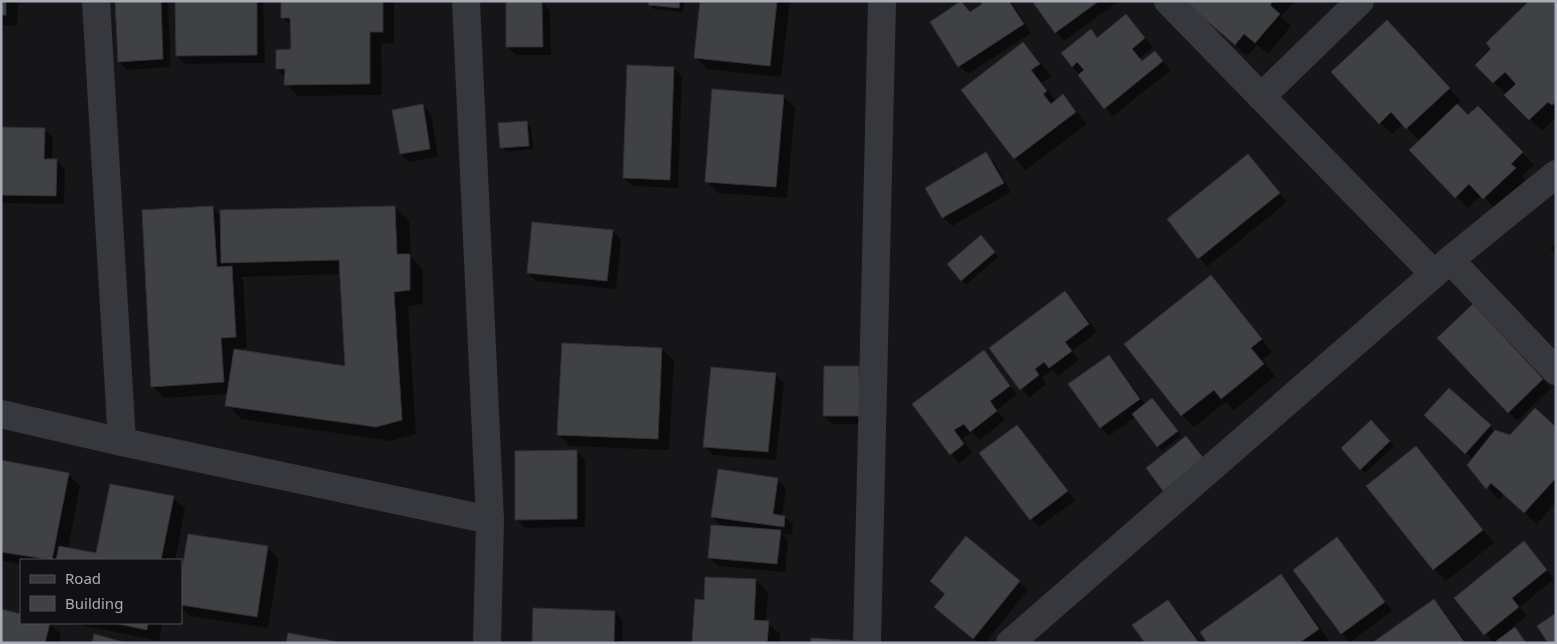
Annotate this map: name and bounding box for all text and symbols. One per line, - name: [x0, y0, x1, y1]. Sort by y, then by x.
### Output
- legend: [20, 559, 182, 624]
- text: Road: [65, 568, 101, 588]
- text: Building: [65, 593, 123, 613]

